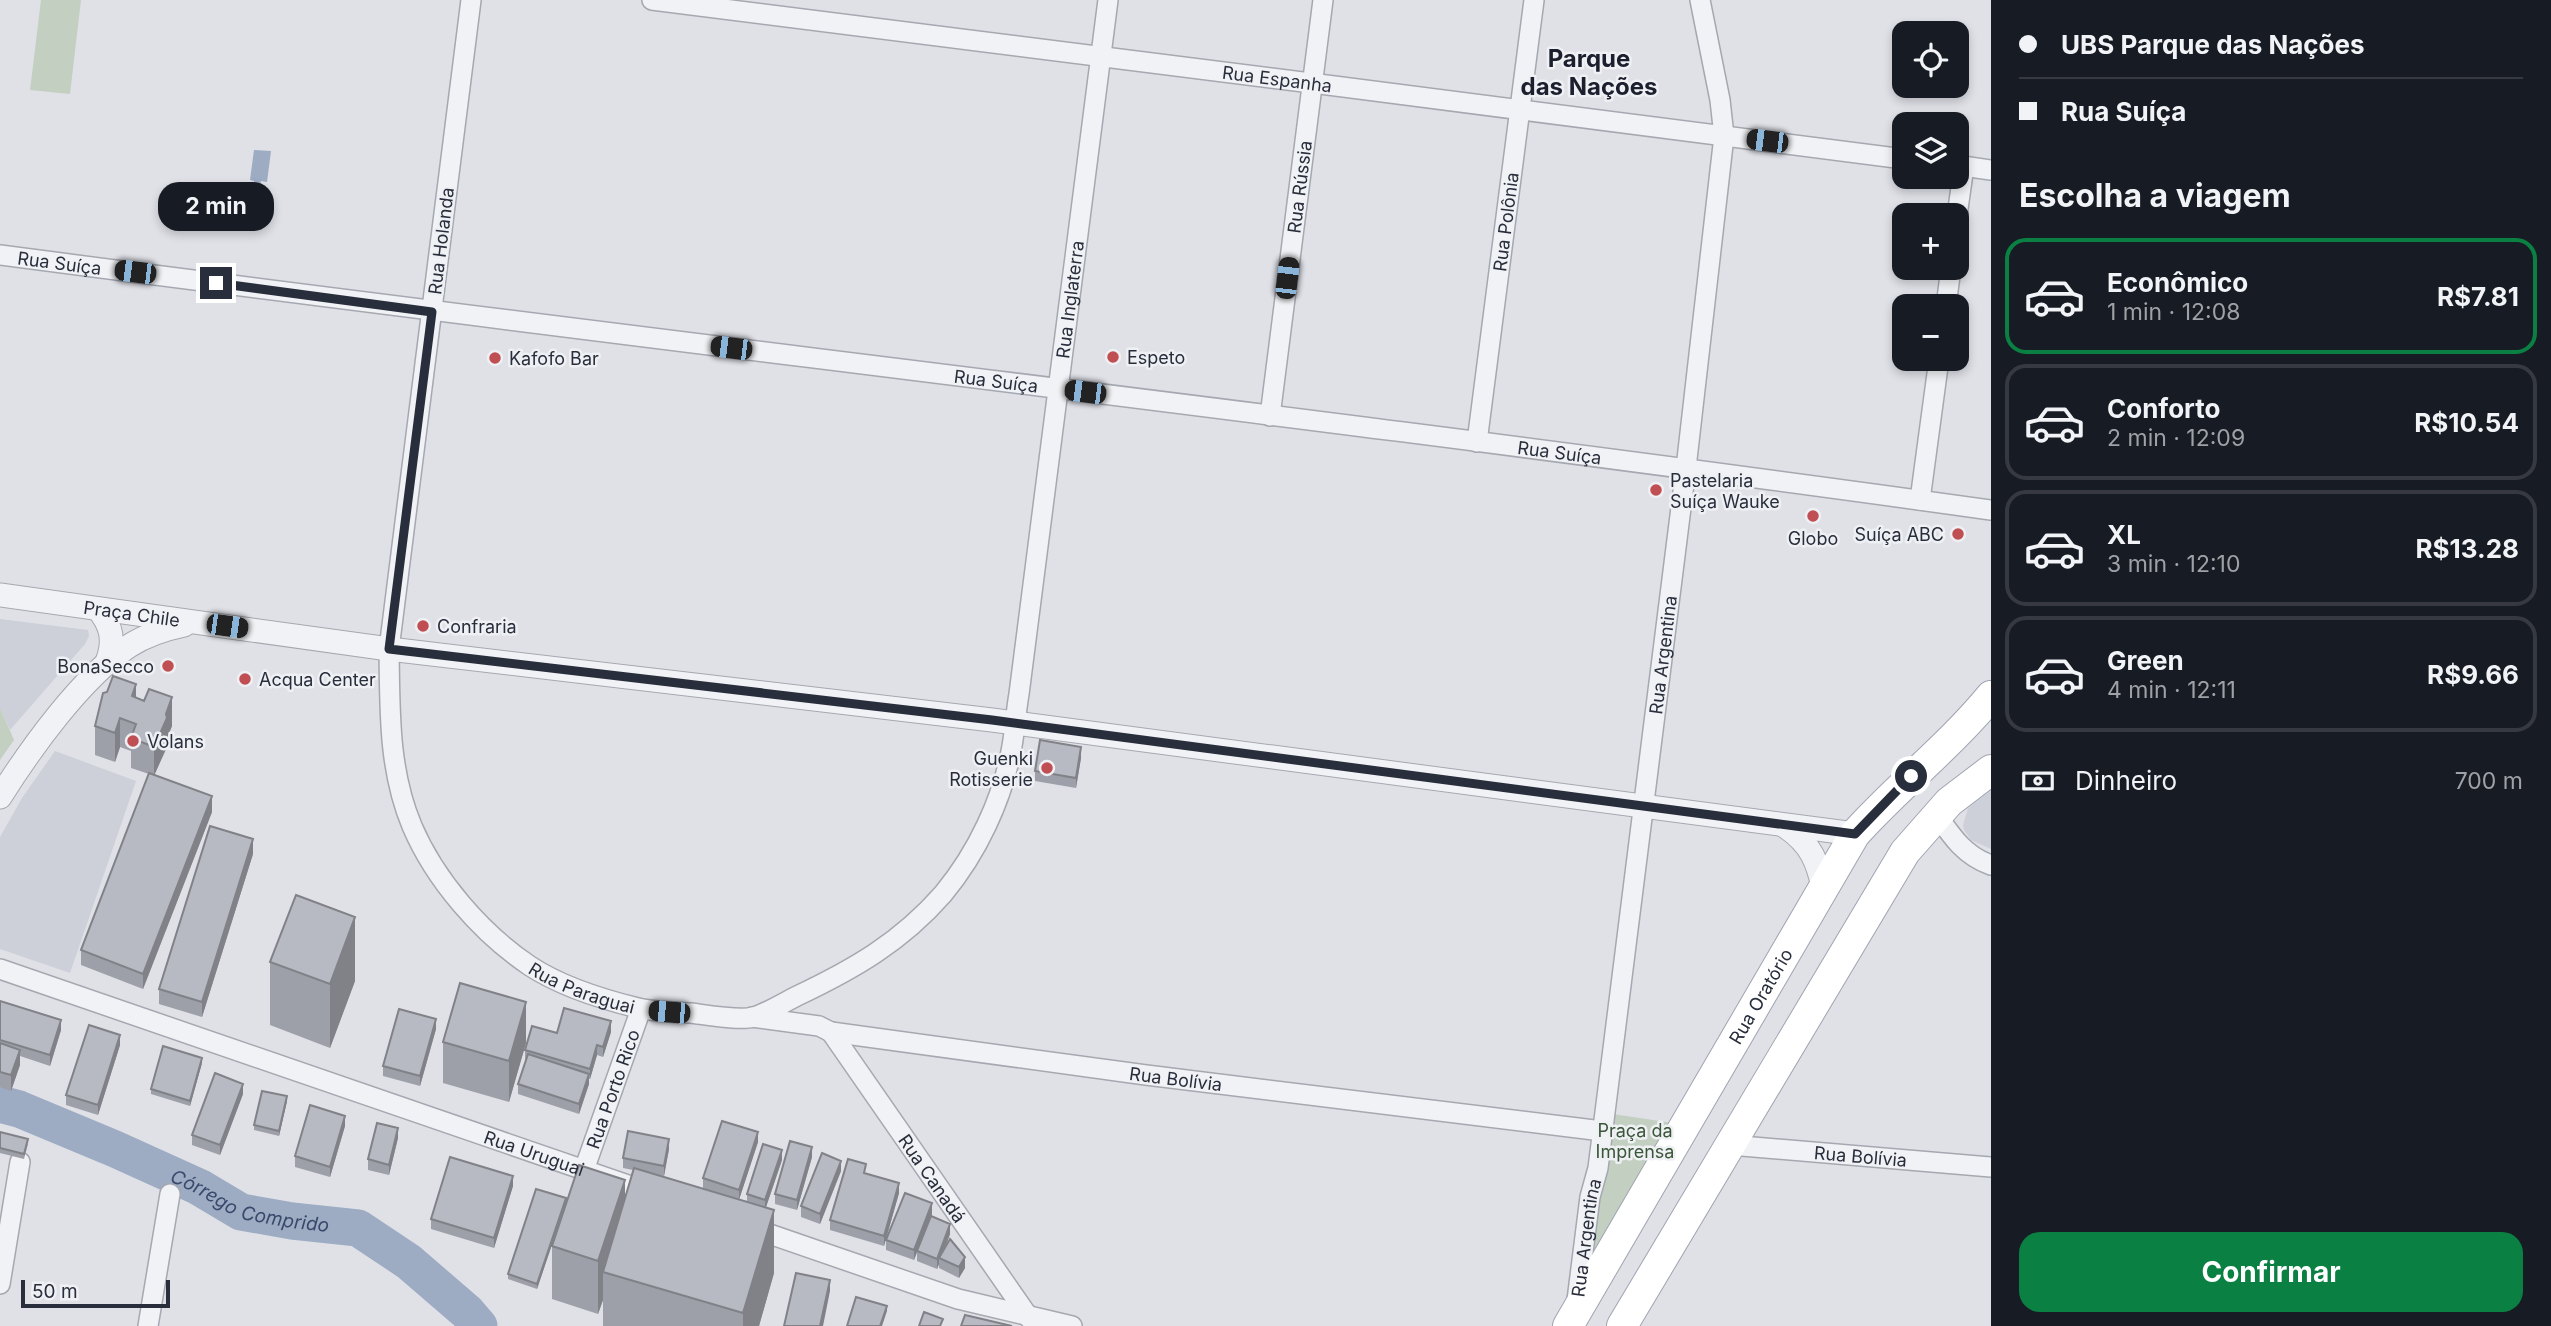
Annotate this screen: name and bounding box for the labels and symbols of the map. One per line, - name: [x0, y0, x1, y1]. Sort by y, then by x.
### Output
- district label: Parque das Nações: [1521, 44, 1658, 101]
- street label: Rua Espanha: [1221, 61, 1333, 96]
- car: [1745, 128, 1790, 154]
- street label: Rua Rússia: [1283, 139, 1315, 234]
- street label: Rua Polônia: [1489, 171, 1522, 273]
- callout: 2 min: [158, 182, 274, 230]
- street label: Rua Holanda: [424, 186, 458, 296]
- street label: Rua Inglaterra: [1052, 239, 1088, 360]
- street label: Rua Suíça: [16, 247, 103, 279]
- car: [1275, 256, 1300, 300]
- car: [113, 259, 158, 285]
- route end: [200, 267, 232, 299]
- car: [709, 335, 754, 361]
- place label: Espeto: [1127, 347, 1185, 368]
- place label: Kafofo Bar: [509, 348, 599, 369]
- marker: Espeto: [1105, 349, 1121, 365]
- marker: Kafofo Bar: [487, 350, 503, 366]
- street label: Rua Suíça: [953, 365, 1039, 396]
- car: [1063, 379, 1108, 405]
- street label: Rua Suíça: [1516, 436, 1603, 468]
- place label: Pastelaria Suíça Wauke: [1670, 470, 1780, 512]
- marker: Pastelaria Suíça Wauke: [1648, 482, 1664, 498]
- marker: Globo: [1805, 508, 1821, 524]
- place label: Suíça ABC: [1854, 524, 1944, 545]
- marker: Suíça ABC: [1950, 526, 1966, 542]
- place label: Globo: [1788, 528, 1838, 549]
- street label: Rua Argentina: [1645, 594, 1680, 716]
- street label: Praça Chile: [82, 596, 181, 630]
- car: [205, 613, 250, 639]
- place label: Confraria: [437, 616, 517, 637]
- marker: Confraria: [415, 618, 431, 634]
- place label: BonaSecco: [57, 656, 154, 677]
- marker: BonaSecco: [160, 658, 176, 674]
- place label: Acqua Center: [259, 669, 376, 690]
- marker: Acqua Center: [237, 671, 253, 687]
- place label: Volans: [147, 731, 204, 752]
- marker: Volans: [125, 733, 141, 749]
- place label: Guenki Rotisserie: [949, 748, 1033, 790]
- marker: Guenki Rotisserie: [1039, 760, 1055, 776]
- route start: [1895, 760, 1927, 792]
- street label: Rua Oratório: [1724, 945, 1796, 1047]
- street label: Rua Paraguai: [525, 957, 637, 1017]
- car: [648, 1000, 691, 1024]
- street label: Rua Porto Rico: [582, 1026, 644, 1151]
- street label: Rua Bolívia: [1128, 1062, 1223, 1095]
- park label: Praça da Imprensa: [1596, 1120, 1674, 1162]
- street label: Rua Uruguai: [481, 1126, 587, 1180]
- street label: Rua Canadá: [895, 1130, 970, 1226]
- street label: Rua Bolívia: [1813, 1142, 1908, 1170]
- water label: Córrego Comprido: [167, 1164, 330, 1236]
- street label: Rua Argentina: [1567, 1176, 1605, 1298]
- scale bar: [21, 1277, 170, 1309]

